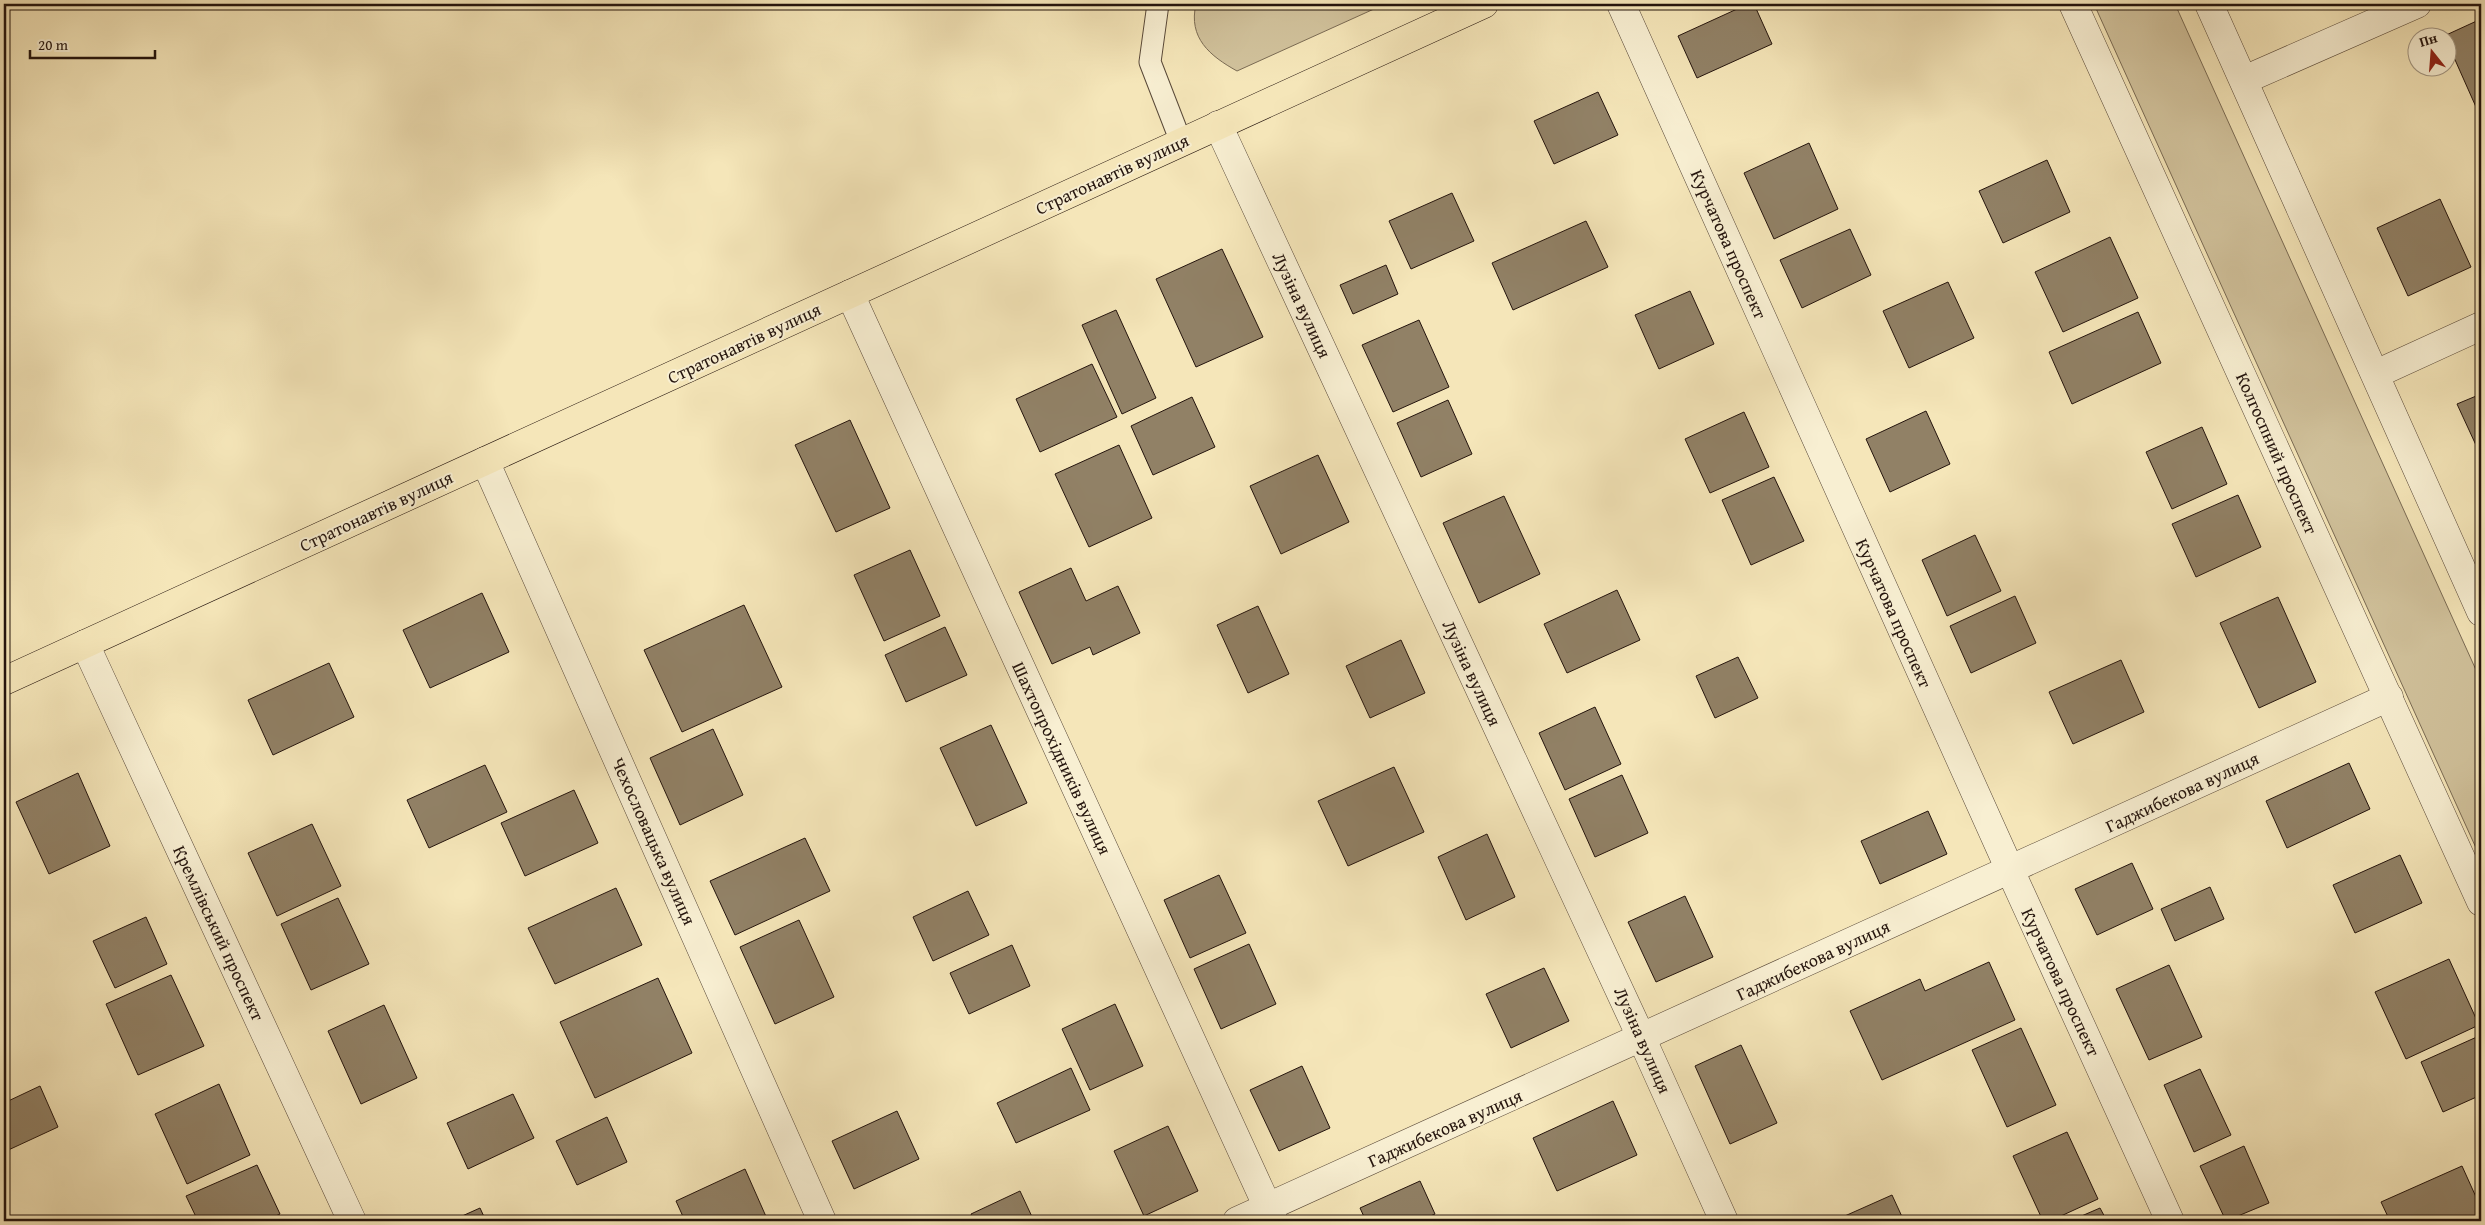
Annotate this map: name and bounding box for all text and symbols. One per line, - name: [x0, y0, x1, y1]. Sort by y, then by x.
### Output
- text: Пн: [2417, 27, 2440, 52]
- scale bar: [30, 28, 155, 60]
- north arrow: [2408, 28, 2458, 78]
- text: 20 m: [38, 34, 69, 55]
- street label: Стратонавтів вулиця: [1031, 127, 1193, 221]
- street label: Курчатова проспект: [1684, 165, 1774, 323]
- street label: Лузіна вулиця: [1266, 247, 1338, 363]
- street label: Стратонавтів вулиця: [663, 296, 825, 390]
- street label: Колгоспний проспект: [2229, 368, 2325, 539]
- street label: Стратонавтів вулиця: [295, 464, 457, 558]
- street label: Курчатова проспект: [1849, 534, 1939, 692]
- street label: Лузіна вулиця: [1436, 615, 1508, 731]
- street label: Шахтопрохідників вулиця: [1005, 657, 1119, 859]
- street label: Гаджибекова вулиця: [2101, 745, 2263, 839]
- street label: Чехословацька вулиця: [605, 753, 703, 929]
- street label: Кремлівський проспект: [166, 841, 272, 1025]
- street label: Курчатова проспект: [2015, 903, 2107, 1061]
- street label: Гаджибекова вулиця: [1732, 913, 1894, 1007]
- street label: Лузіна вулиця: [1607, 982, 1679, 1098]
- street label: Гаджибекова вулиця: [1363, 1082, 1527, 1174]

